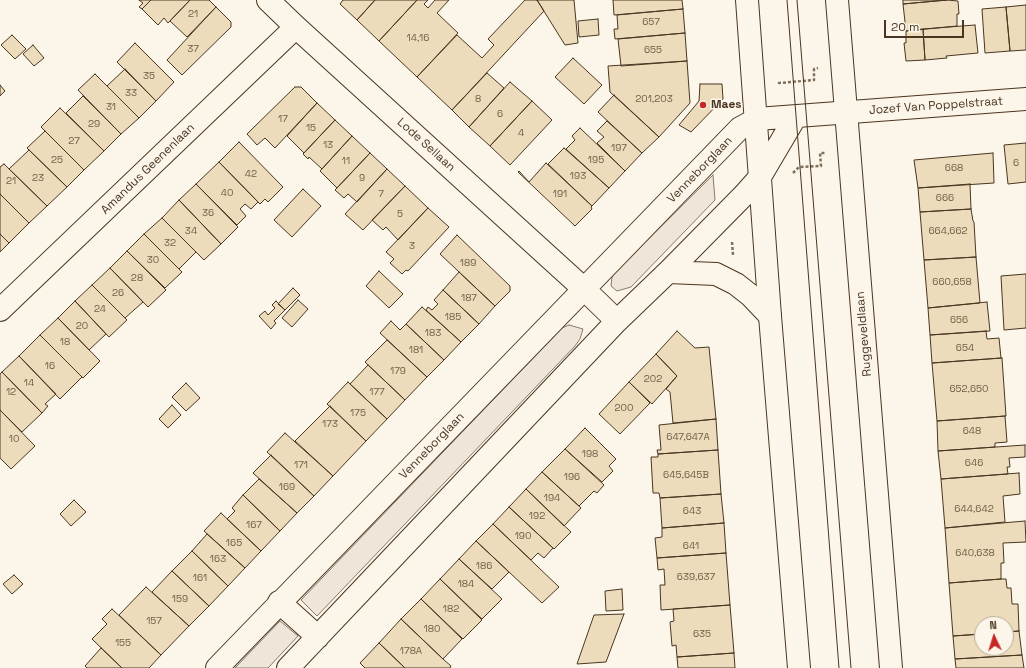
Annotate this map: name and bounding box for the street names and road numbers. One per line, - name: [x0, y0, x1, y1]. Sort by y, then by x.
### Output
- street label: Jozef Van Poppelstraat: [868, 94, 1004, 118]
- street label: Lode Sellaan: [394, 115, 458, 175]
- street label: Amandus Geenenlaan: [98, 121, 198, 217]
- street label: Venneborglaan: [665, 134, 735, 206]
- street label: Ruggeveldlaan: [853, 291, 875, 377]
- street label: Venneborglaan: [397, 410, 467, 482]

